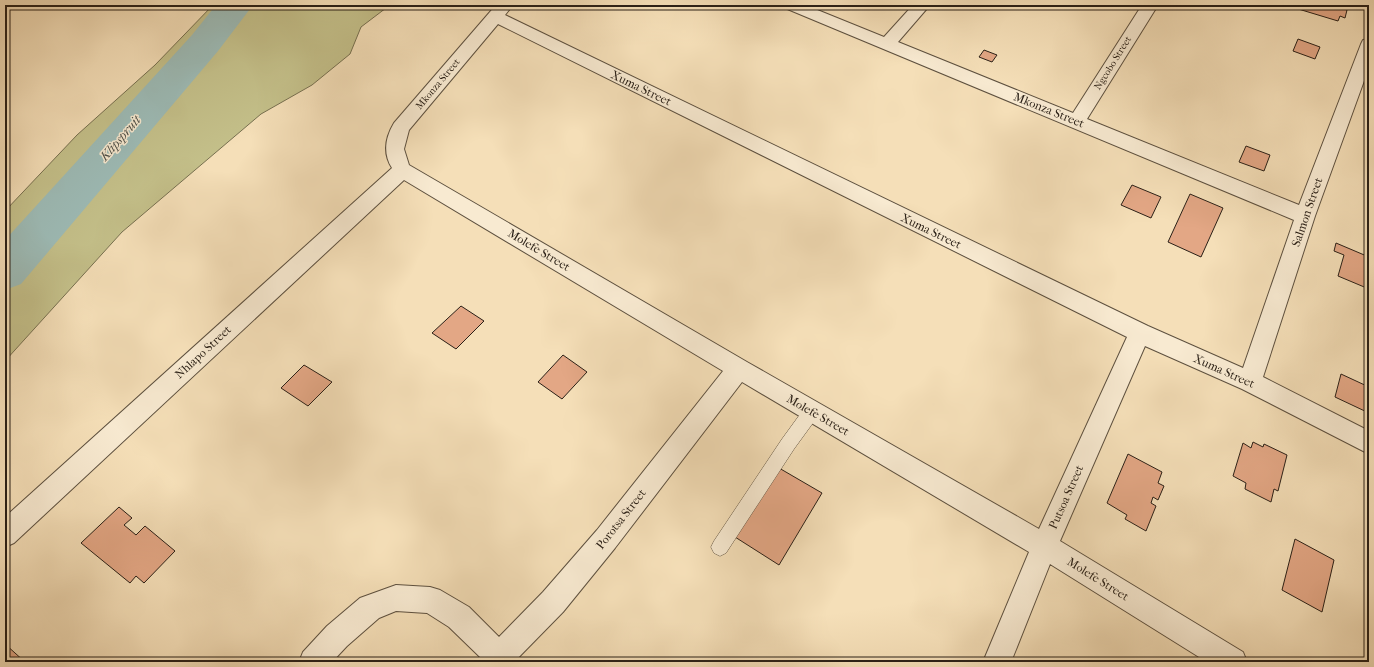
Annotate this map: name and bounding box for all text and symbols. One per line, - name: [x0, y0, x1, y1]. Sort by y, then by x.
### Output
- street label: Ngcobo Street: [1092, 34, 1134, 92]
- street label: Mkonza Street: [413, 56, 463, 112]
- street label: Xuma Street: [608, 67, 674, 109]
- street label: Mkonza Street: [1012, 89, 1087, 131]
- water label: Klipspruit: [96, 112, 144, 164]
- street label: Salmon Street: [1289, 175, 1326, 248]
- street label: Xuma Street: [898, 210, 964, 252]
- street label: Molefe Street: [505, 226, 573, 274]
- street label: Nhlapo Street: [172, 322, 234, 382]
- street label: Xuma Street: [1191, 351, 1257, 391]
- street label: Molefe Street: [784, 391, 852, 439]
- street label: Putsoa Street: [1046, 462, 1087, 531]
- street label: Porotsa Street: [593, 486, 649, 552]
- street label: Molefe Street: [1065, 555, 1132, 604]

